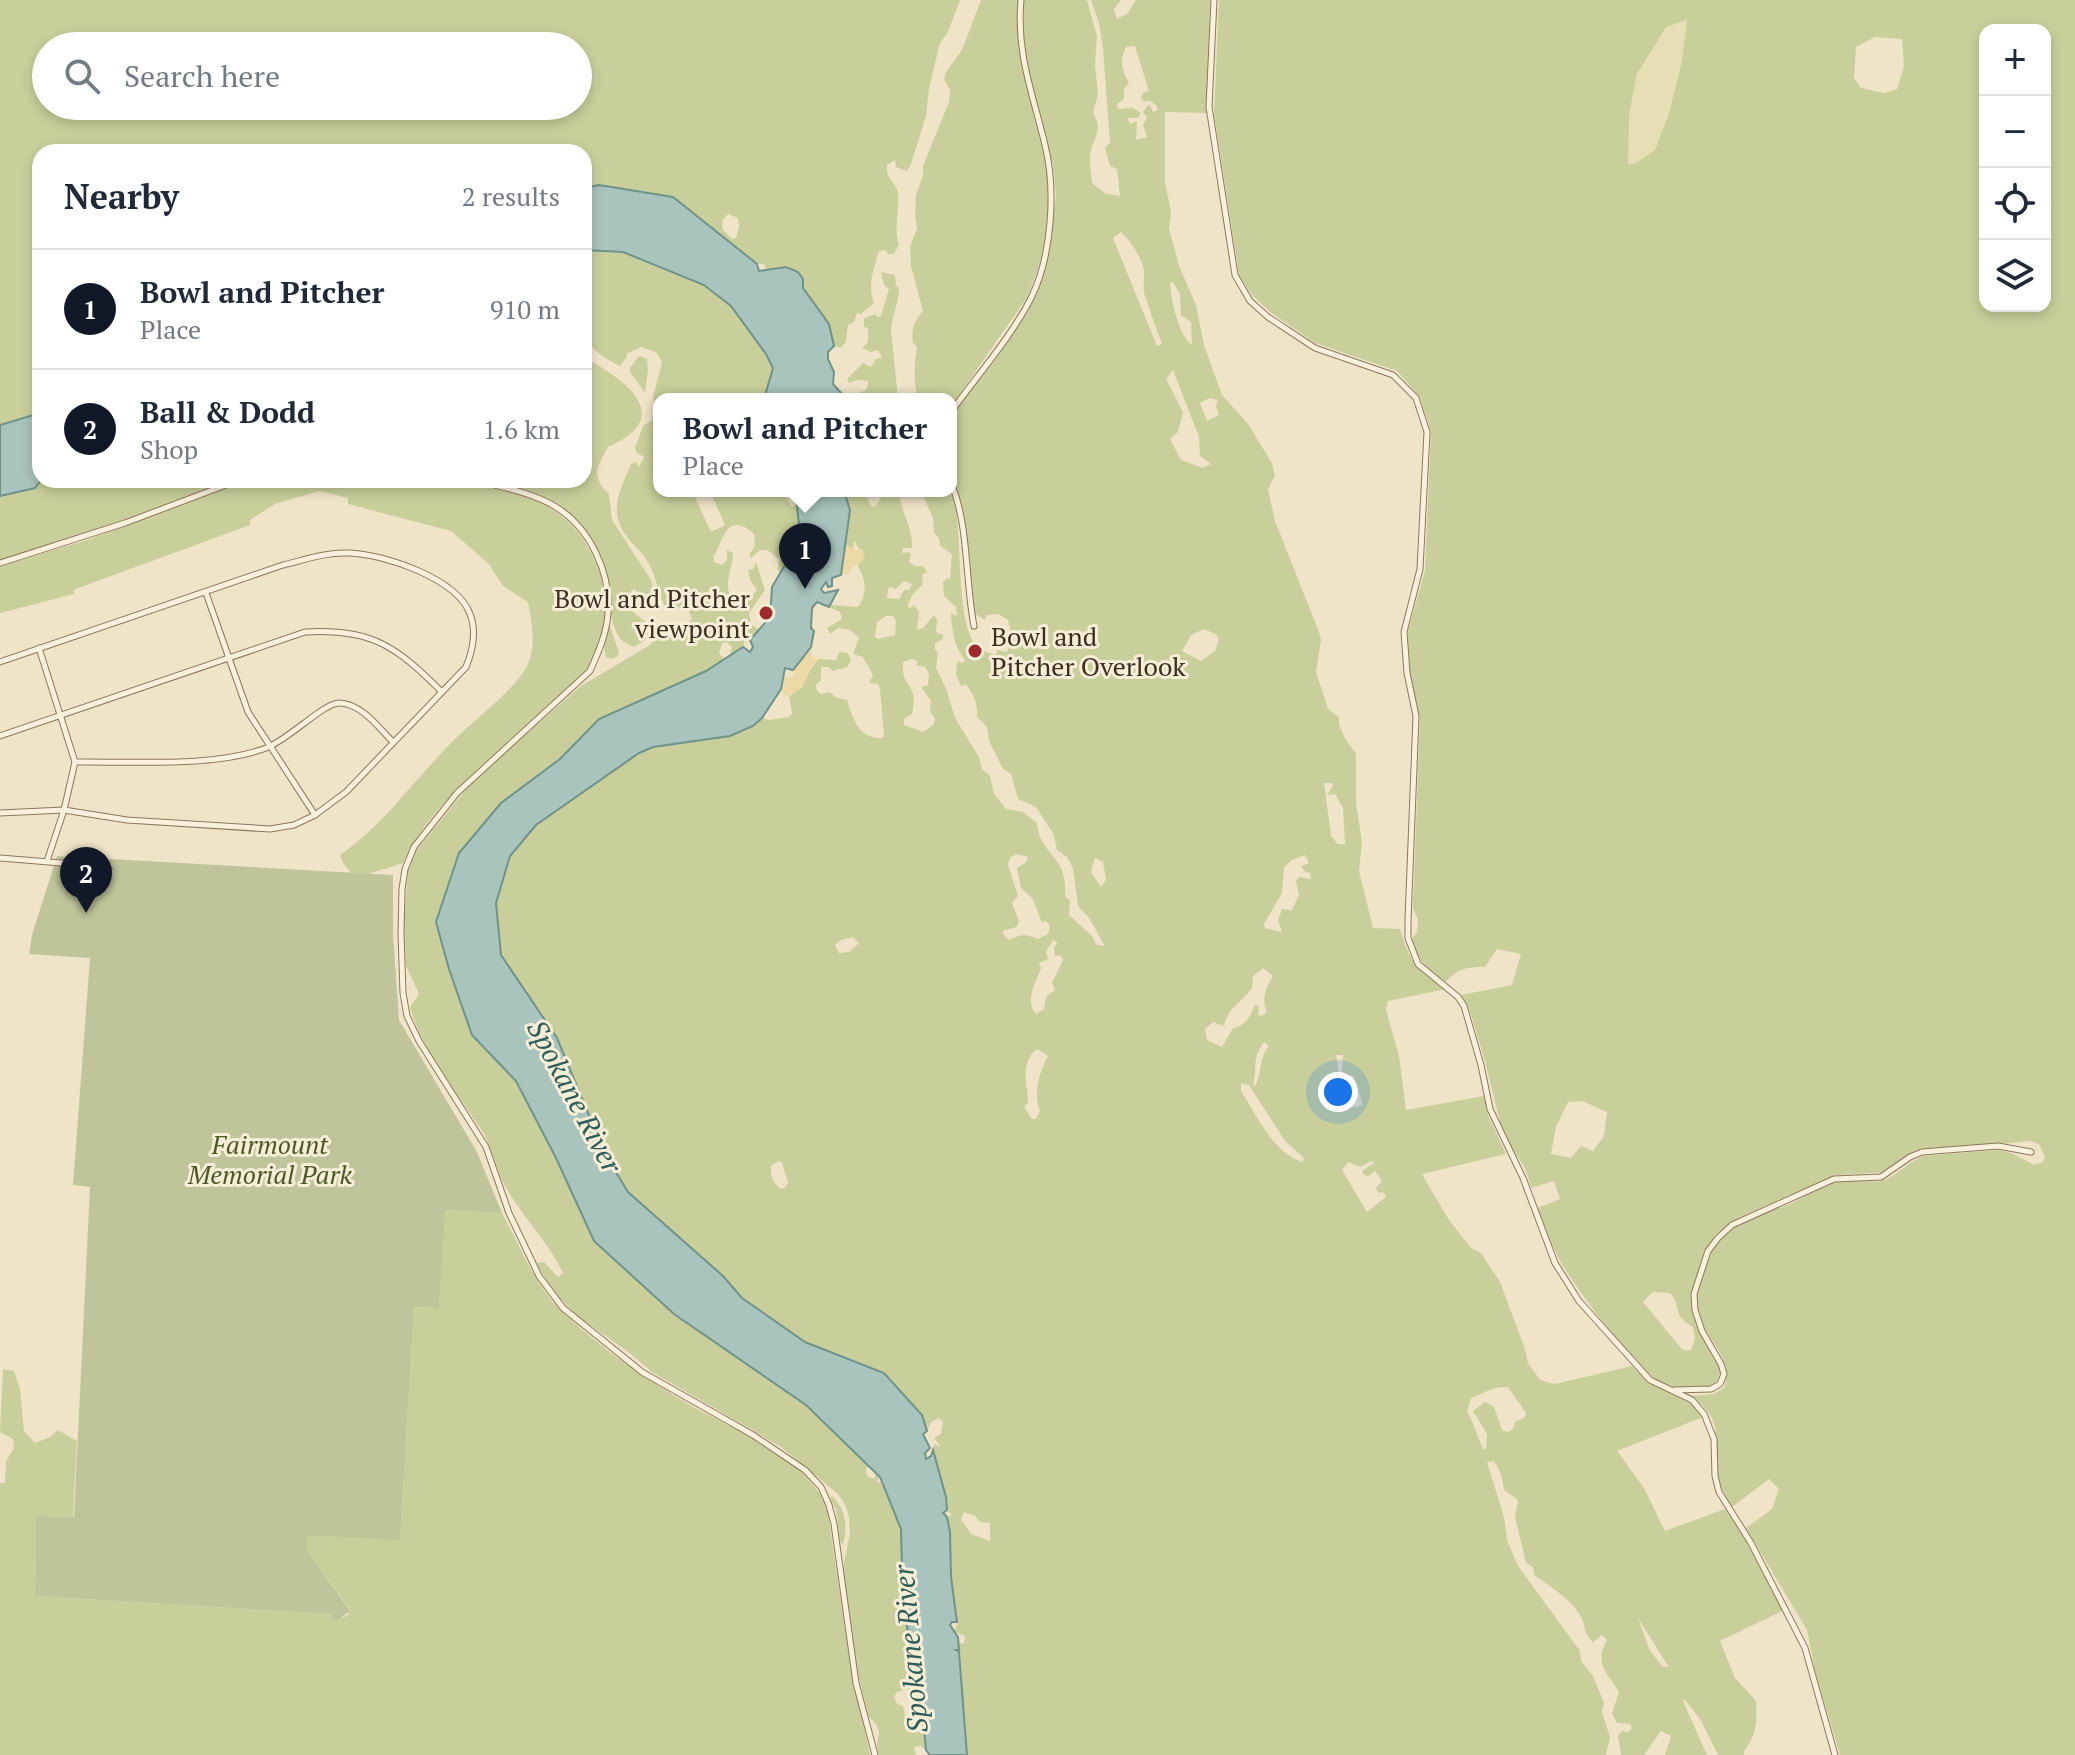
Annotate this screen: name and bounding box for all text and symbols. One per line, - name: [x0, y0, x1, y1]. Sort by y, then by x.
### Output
- map controls: [1979, 24, 2051, 312]
- button: +: [1979, 24, 2051, 96]
- search box: [32, 32, 592, 120]
- icon: search: [60, 54, 104, 98]
- text: Search here: [124, 56, 280, 96]
- button: −: [1979, 96, 2051, 168]
- button: locate: [1979, 168, 2051, 240]
- text: Nearby: [64, 174, 179, 219]
- text: 2 results: [462, 179, 560, 213]
- button: layers: [1979, 240, 2051, 312]
- text: Bowl and Pitcher: [140, 272, 385, 312]
- text: 1: [83, 292, 97, 326]
- text: 910 m: [490, 292, 560, 326]
- text: Place: [140, 312, 201, 346]
- text: Ball & Dodd: [140, 392, 315, 432]
- popup: [653, 393, 957, 497]
- text: Bowl and Pitcher: [683, 408, 927, 448]
- text: 2: [83, 412, 97, 446]
- text: 1.6 km: [483, 412, 560, 446]
- text: Shop: [140, 432, 198, 466]
- text: Place: [683, 448, 744, 482]
- pin: 1: [779, 523, 831, 589]
- place label: Bowl and Pitcher viewpoint: [554, 581, 750, 645]
- marker: Bowl and Pitcher viewpoint: [757, 604, 775, 622]
- place label: Bowl and Pitcher Overlook: [991, 619, 1186, 683]
- marker: Bowl and Pitcher Overlook: [966, 642, 984, 660]
- pin: 2: [60, 847, 112, 913]
- water label: Spokane River: [519, 1013, 631, 1180]
- your location: [1318, 1072, 1358, 1112]
- park label: Fairmount Memorial Park: [187, 1127, 353, 1191]
- water label: Spokane River: [884, 1562, 936, 1734]

